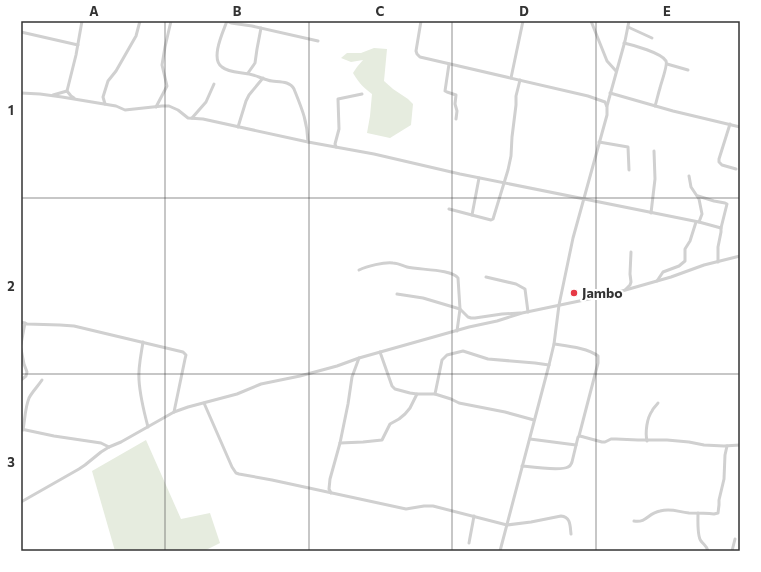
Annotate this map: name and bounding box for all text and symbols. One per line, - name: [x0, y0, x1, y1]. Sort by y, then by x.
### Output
- text: A: [89, 3, 99, 19]
- text: B: [233, 3, 242, 19]
- text: C: [376, 3, 385, 19]
- text: D: [519, 3, 529, 19]
- text: E: [663, 3, 671, 19]
- text: 1: [8, 102, 14, 118]
- text: 2: [7, 278, 15, 294]
- place label: Jambo: [582, 284, 623, 301]
- marker: Jambo: [569, 288, 579, 298]
- text: 3: [7, 454, 15, 470]

